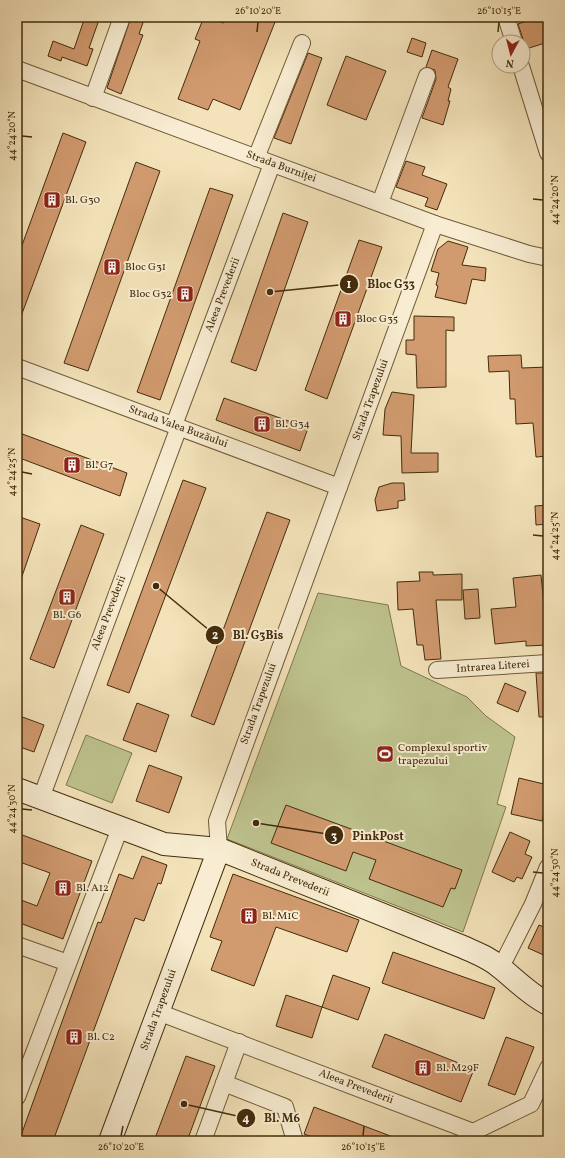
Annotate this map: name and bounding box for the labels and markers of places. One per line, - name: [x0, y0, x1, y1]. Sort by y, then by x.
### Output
- building icon: Bl. G30: [42, 190, 62, 210]
- place label: Bl. G30: [65, 193, 100, 208]
- building icon: Bloc G31: [102, 257, 122, 277]
- place label: Bloc G31: [125, 260, 166, 275]
- callout: Bloc G33: [339, 272, 422, 296]
- building icon: Bloc G32: [175, 284, 195, 304]
- place label: Bloc G32: [129, 287, 172, 302]
- building icon: Bloc G35: [333, 309, 353, 329]
- place label: Bloc G35: [356, 312, 398, 327]
- building icon: Bl. G34: [252, 414, 272, 434]
- place label: Bl. G34: [275, 417, 311, 432]
- building icon: Bl. G7: [62, 455, 82, 475]
- place label: Bl. G7: [85, 458, 113, 473]
- building icon: Bl. G6: [57, 587, 77, 607]
- place label: Bl. G6: [53, 608, 82, 623]
- callout: Bl. G3Bis: [205, 623, 291, 647]
- place label: Complexul sportiv trapezului: [398, 741, 488, 769]
- sports icon: Complexul sportiv trapezului: [375, 744, 395, 764]
- callout: PinkPost: [324, 823, 412, 847]
- building icon: Bl. A12: [53, 878, 73, 898]
- place label: Bl. A12: [76, 881, 109, 896]
- building icon: Bl. M1C: [239, 906, 259, 926]
- place label: Bl. M1C: [262, 909, 299, 924]
- building icon: Bl. C2: [64, 1027, 84, 1047]
- place label: Bl. C2: [87, 1030, 115, 1045]
- building icon: Bl. M29F: [413, 1058, 433, 1078]
- place label: Bl. M29F: [436, 1061, 479, 1076]
- callout: Bl. M6: [236, 1106, 308, 1130]

